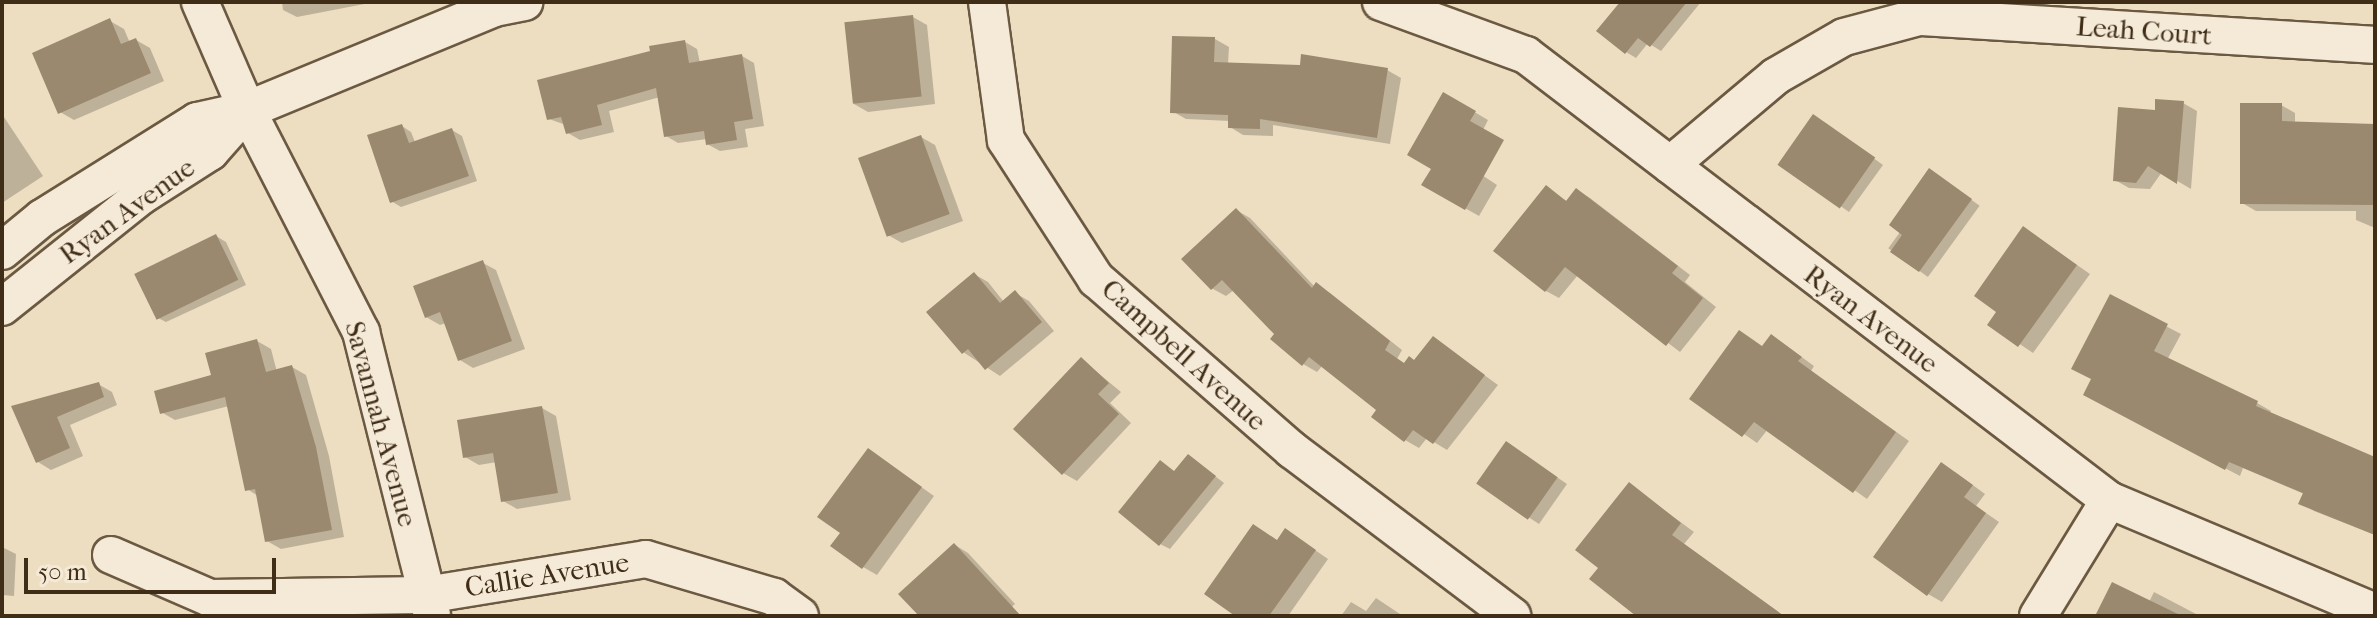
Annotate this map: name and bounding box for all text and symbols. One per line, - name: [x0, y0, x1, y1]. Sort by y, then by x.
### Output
- street label: Leah Court: [2075, 9, 2213, 53]
- street label: Ryan Avenue: [53, 151, 201, 271]
- street label: Ryan Avenue: [1797, 258, 1945, 380]
- street label: Campbell Avenue: [1095, 272, 1273, 438]
- street label: Savannah Avenue: [337, 318, 425, 530]
- scale bar: [28, 542, 280, 592]
- street label: Callie Avenue: [463, 545, 631, 605]
- text: 50 m: [38, 558, 87, 586]

